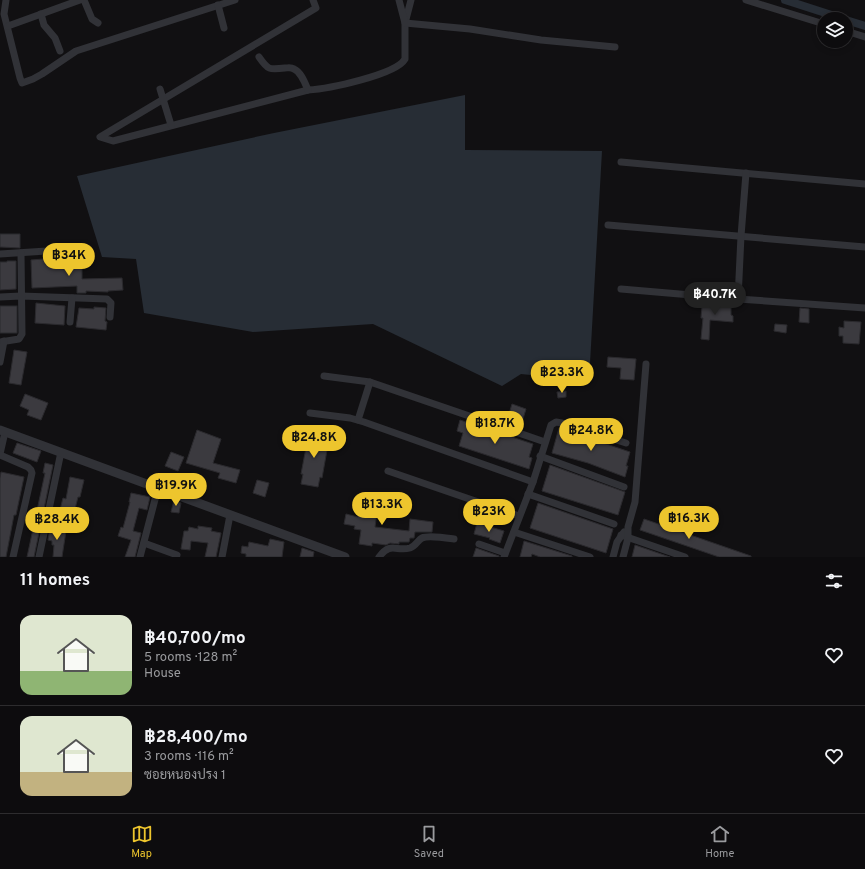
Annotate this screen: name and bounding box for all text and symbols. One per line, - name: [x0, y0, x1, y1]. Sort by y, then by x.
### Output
- map controls: [817, 12, 853, 48]
- button: layers: [817, 12, 853, 48]
- pin: ฿34K: [45, 243, 93, 277]
- text: ฿34K: [52, 248, 86, 264]
- pin: ฿40.7K: [682, 282, 748, 316]
- text: ฿40.7K: [693, 287, 737, 303]
- pin: ฿23.3K: [529, 360, 595, 394]
- text: ฿23.3K: [540, 365, 584, 381]
- pin: ฿18.7K: [462, 411, 528, 445]
- text: ฿18.7K: [475, 416, 515, 432]
- pin: ฿24.8K: [558, 418, 624, 452]
- text: ฿24.8K: [568, 423, 614, 439]
- pin: ฿24.8K: [281, 425, 347, 459]
- text: ฿24.8K: [291, 430, 337, 446]
- pin: ฿19.9K: [143, 473, 209, 507]
- text: ฿19.9K: [155, 478, 197, 494]
- pin: ฿13.3K: [349, 492, 415, 526]
- text: ฿13.3K: [361, 497, 403, 513]
- pin: ฿23K: [465, 499, 513, 533]
- text: ฿23K: [472, 504, 506, 520]
- pin: ฿16.3K: [656, 506, 722, 540]
- pin: ฿28.4K: [24, 507, 90, 541]
- text: ฿16.3K: [668, 511, 710, 527]
- text: ฿28.4K: [34, 512, 80, 528]
- text: 11 homes: [20, 570, 90, 592]
- icon: filters: [823, 570, 845, 592]
- text: ฿40,700/mo: [144, 628, 246, 650]
- icon: home: [52, 631, 100, 679]
- icon: heart: [823, 644, 845, 666]
- text: 5 rooms · 128 m²: [144, 650, 237, 666]
- text: House: [144, 666, 181, 682]
- text: ฿28,400/mo: [144, 727, 248, 749]
- icon: home: [52, 732, 100, 780]
- icon: heart: [823, 745, 845, 767]
- text: 3 rooms · 116 m²: [144, 749, 234, 765]
- text: ซอยหนองปรง 1: [144, 768, 226, 784]
- tab: Map: [131, 823, 153, 861]
- tab: Saved: [414, 823, 444, 861]
- tab: Home: [705, 823, 734, 861]

